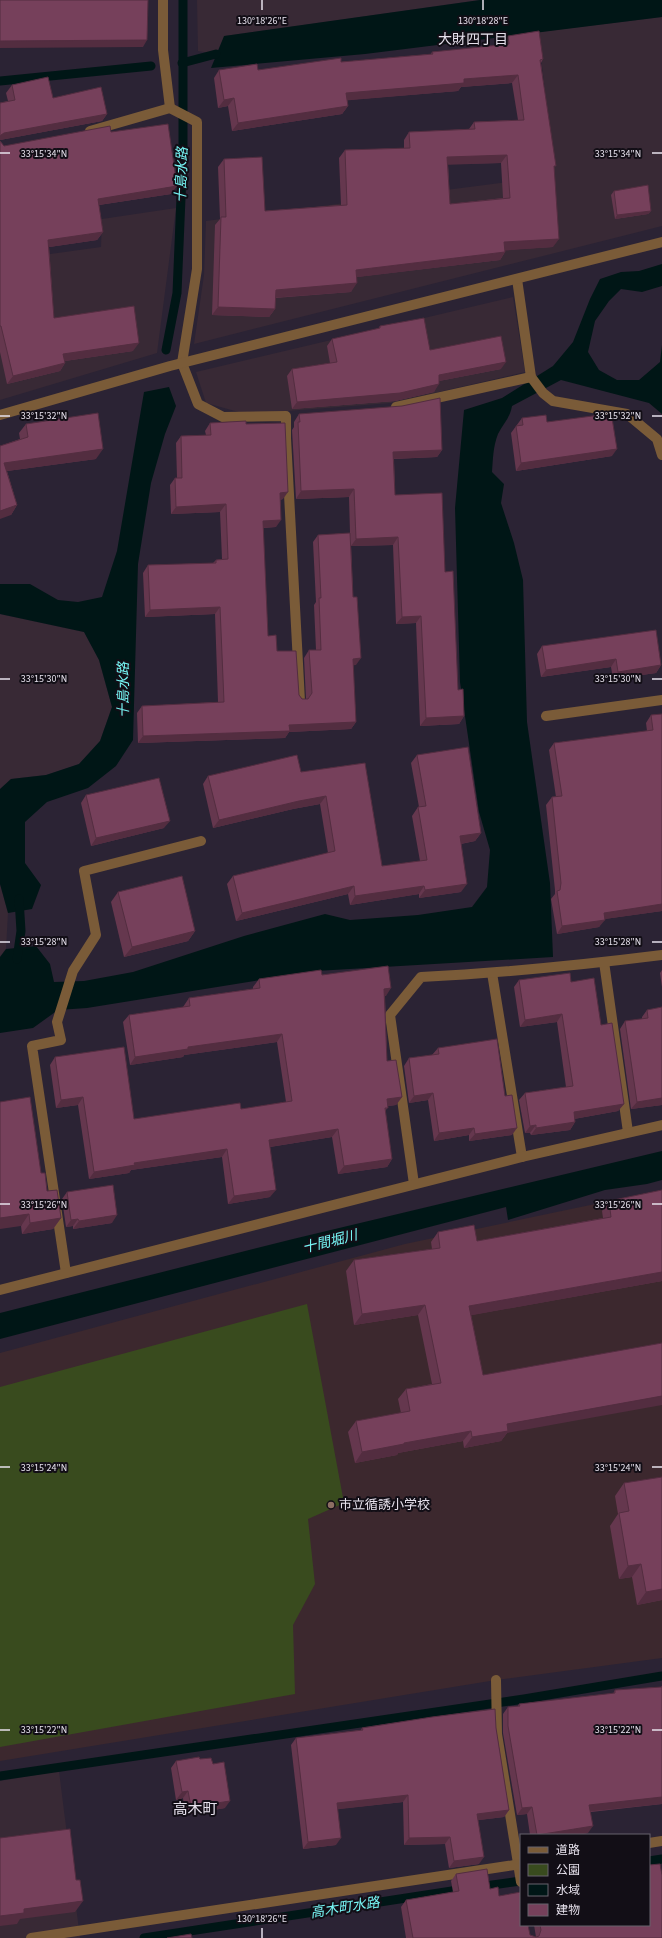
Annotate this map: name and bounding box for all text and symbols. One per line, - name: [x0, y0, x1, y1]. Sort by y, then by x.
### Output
- text: 130°18'26"E: [237, 14, 287, 28]
- text: 130°18'28"E: [458, 14, 508, 28]
- district label: 大財四丁目: [438, 30, 508, 50]
- water label: 十島水路: [171, 146, 193, 203]
- text: 33°15'34"N: [21, 147, 67, 161]
- text: 33°15'34"N: [595, 147, 641, 161]
- text: 33°15'32"N: [21, 409, 67, 423]
- text: 33°15'32"N: [595, 409, 641, 423]
- water label: 十島水路: [114, 661, 134, 718]
- text: 33°15'30"N: [21, 672, 67, 686]
- text: 33°15'30"N: [595, 672, 641, 686]
- text: 33°15'28"N: [21, 935, 67, 949]
- text: 33°15'28"N: [595, 935, 641, 949]
- text: 33°15'26"N: [21, 1198, 67, 1212]
- text: 33°15'26"N: [595, 1198, 641, 1212]
- water label: 十間堀川: [300, 1225, 362, 1258]
- text: 33°15'24"N: [21, 1461, 67, 1475]
- text: 33°15'24"N: [595, 1461, 641, 1475]
- place label: 市立循誘小学校: [339, 1496, 430, 1514]
- marker: 市立循誘小学校: [326, 1500, 336, 1510]
- text: 33°15'22"N: [21, 1723, 67, 1737]
- text: 33°15'22"N: [595, 1723, 641, 1737]
- district label: 高木町: [172, 1799, 218, 1820]
- legend: [520, 1834, 650, 1926]
- text: 道路: [556, 1842, 580, 1859]
- text: 公園: [556, 1862, 580, 1879]
- text: 水域: [556, 1882, 580, 1899]
- water label: 高木町水路: [309, 1892, 382, 1923]
- text: 建物: [556, 1902, 580, 1919]
- text: 130°18'26"E: [237, 1912, 287, 1926]

